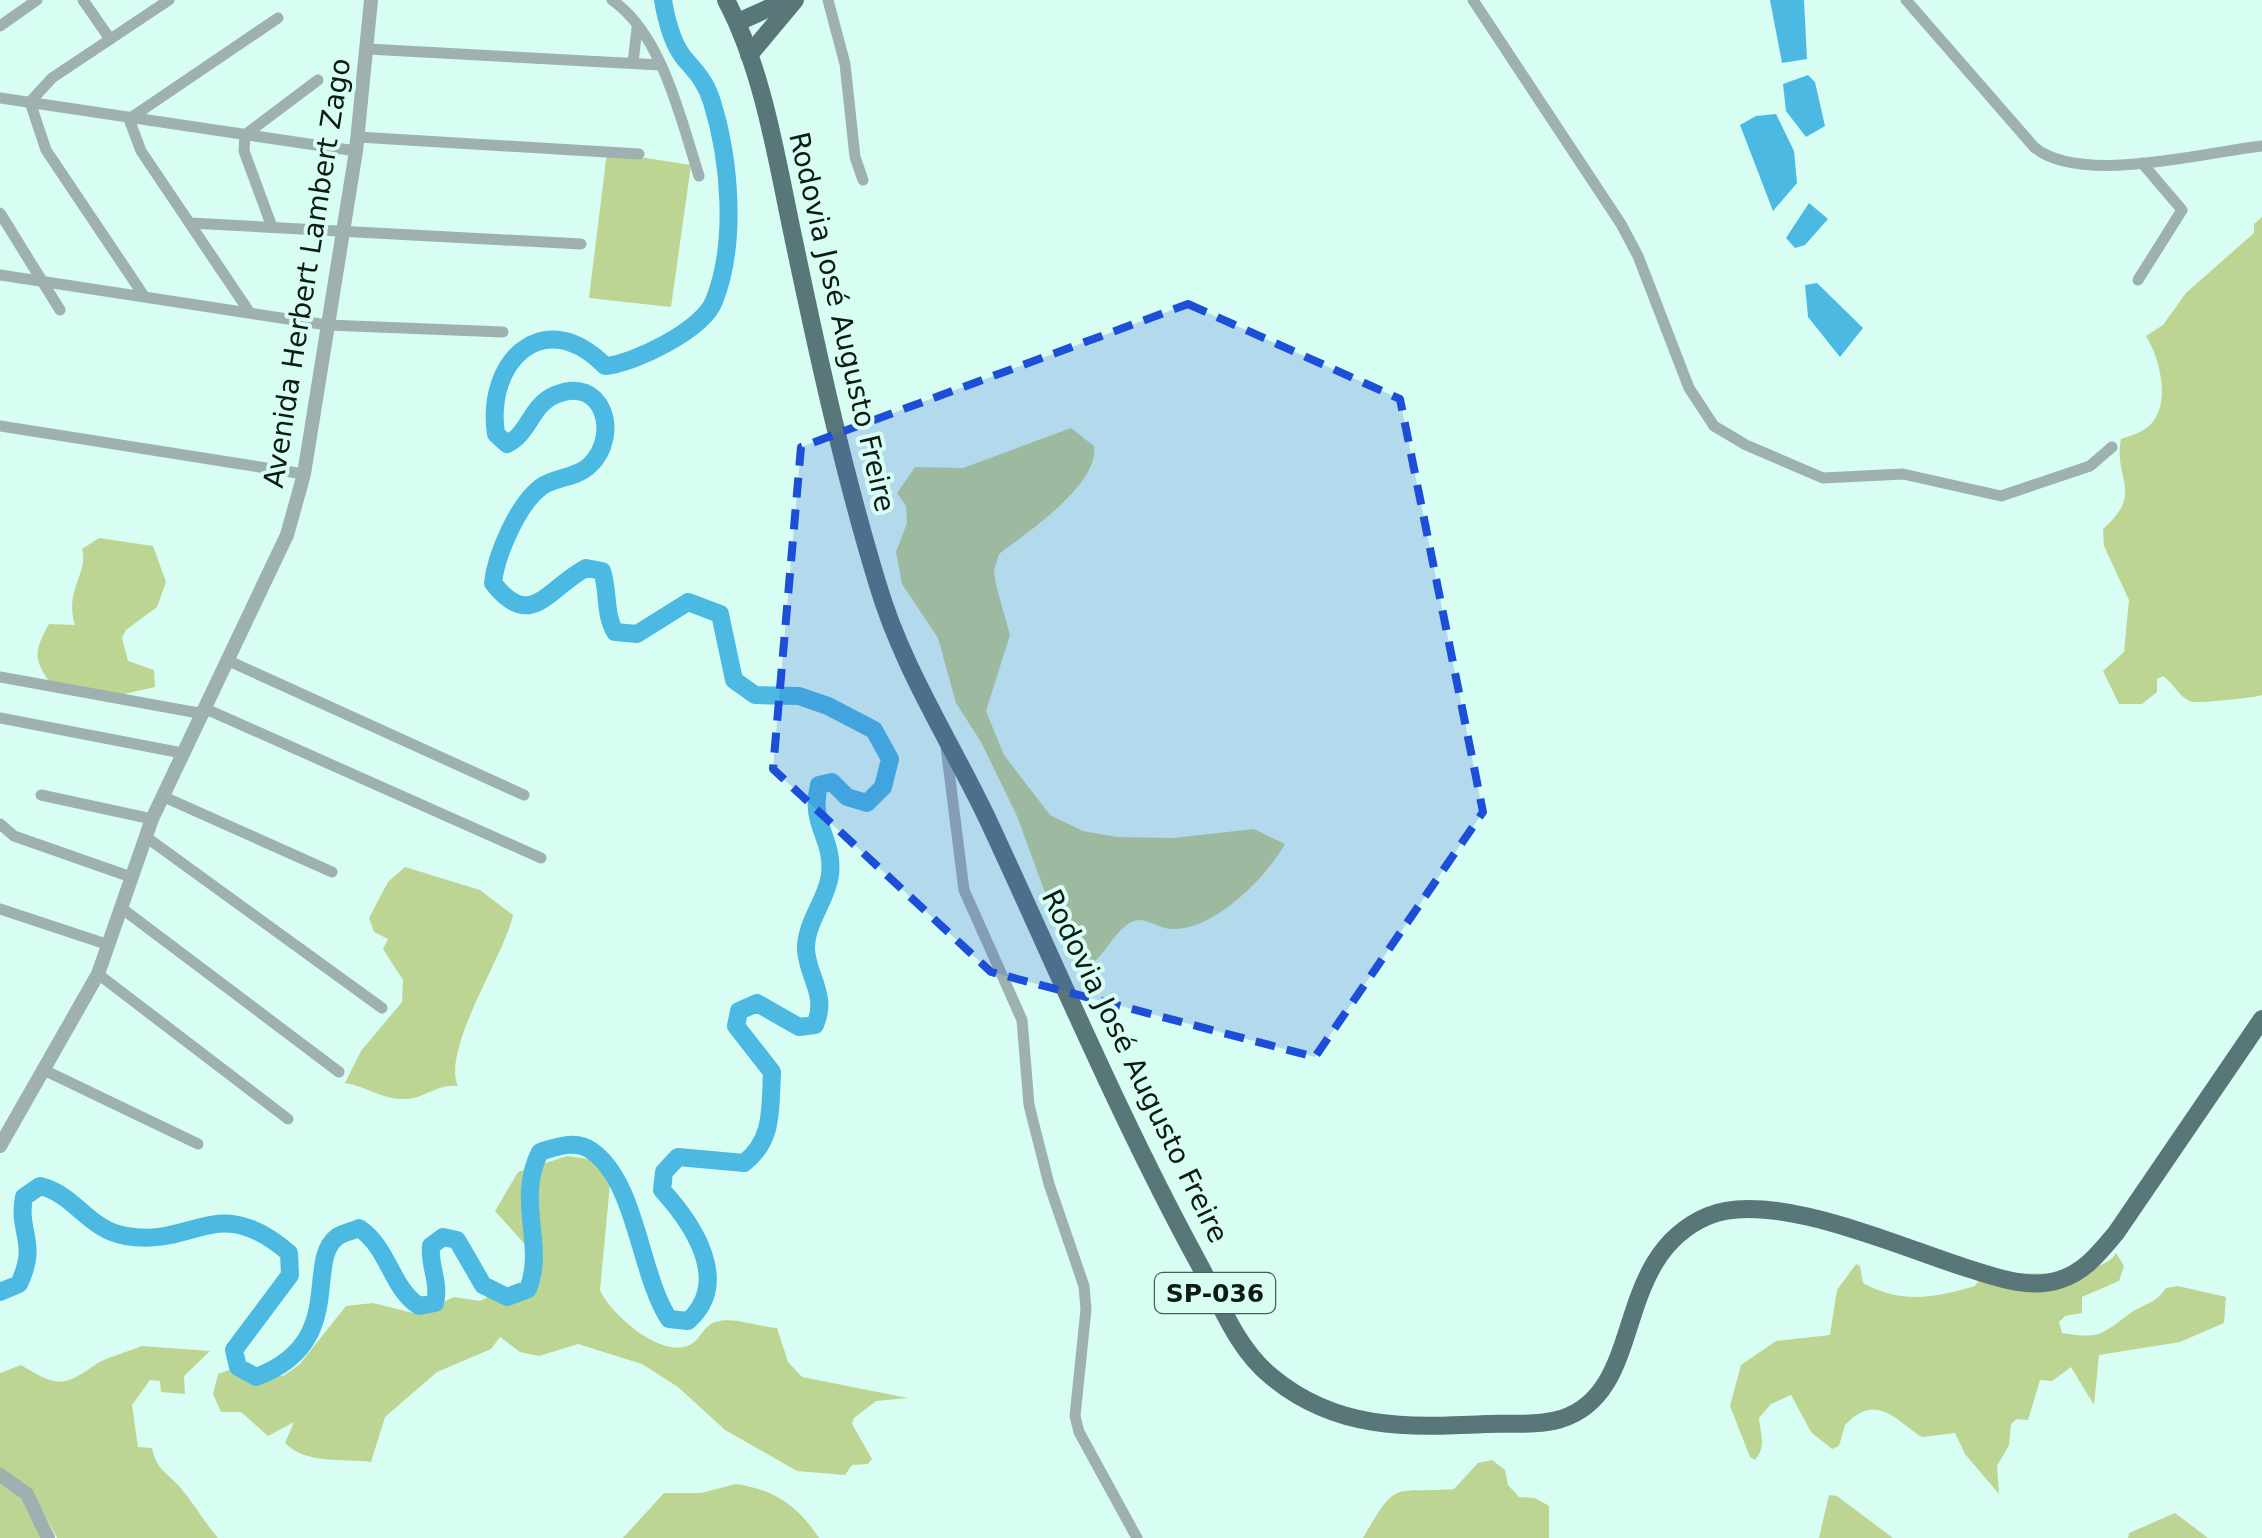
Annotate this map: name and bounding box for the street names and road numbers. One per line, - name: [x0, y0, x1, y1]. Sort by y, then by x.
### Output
- street label: Avenida Herbert Lambert Zago: [257, 56, 357, 490]
- street label: Rodovia José Augusto Freire: [782, 129, 902, 515]
- street label: Rodovia José Augusto Freire: [1035, 884, 1235, 1248]
- road number: SP-036: [1155, 1273, 1275, 1313]

